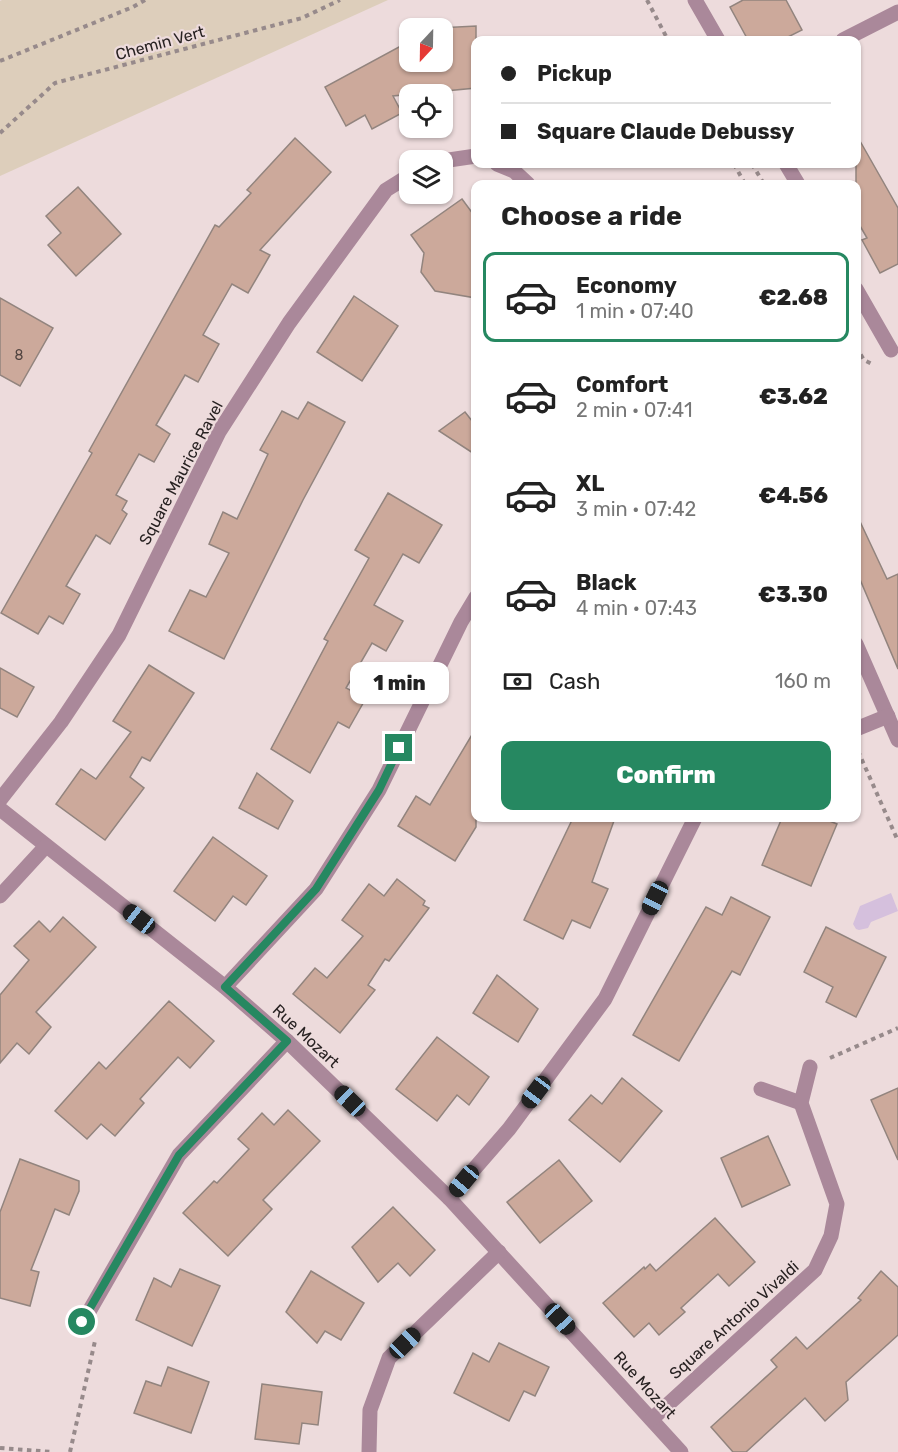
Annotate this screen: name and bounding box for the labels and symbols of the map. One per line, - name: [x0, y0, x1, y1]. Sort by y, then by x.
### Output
- north arrow: [399, 18, 453, 72]
- street label: Chemin Vert: [113, 22, 207, 64]
- house number: 8: [15, 347, 24, 364]
- street label: Square Maurice Ravel: [135, 398, 227, 548]
- callout: 1 min: [350, 661, 448, 703]
- route end: [385, 734, 412, 761]
- car: [639, 878, 671, 918]
- car: [119, 901, 159, 937]
- street label: Rue Mozart: [269, 1000, 343, 1072]
- car: [518, 1072, 554, 1112]
- car: [331, 1082, 369, 1120]
- car: [446, 1161, 482, 1201]
- street label: Square Antonio Vivaldi: [665, 1257, 803, 1383]
- car: [541, 1300, 579, 1338]
- route start: [68, 1308, 95, 1335]
- car: [386, 1324, 424, 1362]
- street label: Rue Mozart: [610, 1347, 680, 1423]

